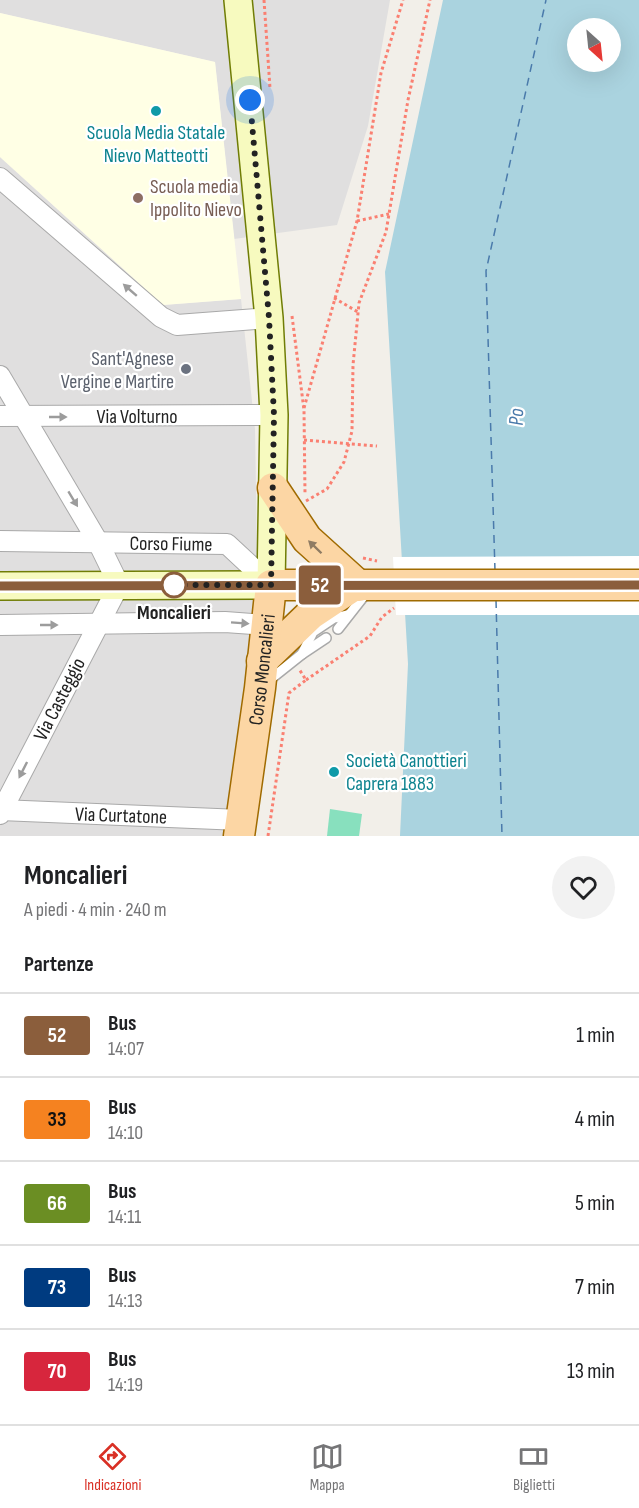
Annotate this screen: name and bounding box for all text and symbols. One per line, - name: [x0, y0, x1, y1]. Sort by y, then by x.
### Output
- north arrow: [567, 18, 621, 72]
- map controls: [567, 18, 621, 72]
- your location: [235, 85, 265, 115]
- marker: Scuola Media Statale Nievo Matteotti: [149, 104, 163, 118]
- place label: Scuola Media Statale Nievo Matteotti: [87, 121, 225, 168]
- place label: Scuola media Ippolito Nievo: [150, 175, 242, 222]
- marker: Scuola media Ippolito Nievo: [131, 191, 145, 205]
- one-way arrow: [123, 284, 138, 297]
- place label: Sant'Agnese Vergine e Martire: [61, 347, 174, 394]
- marker: Sant'Agnese Vergine e Martire: [179, 362, 193, 376]
- street label: Via Volturno: [96, 405, 178, 429]
- water label: Po: [504, 408, 529, 426]
- one-way arrow: [49, 412, 68, 422]
- one-way arrow: [67, 491, 78, 507]
- street label: Corso Fiume: [129, 532, 213, 557]
- one-way arrow: [308, 540, 323, 554]
- line badge: 52: [293, 566, 347, 604]
- marker: Moncalieri: [161, 572, 187, 598]
- text: 52: [311, 573, 329, 598]
- place label: Moncalieri: [137, 601, 211, 625]
- street label: Corso Moncalieri: [244, 613, 281, 727]
- one-way arrow: [231, 618, 250, 628]
- one-way arrow: [39, 620, 58, 630]
- street label: Via Casteggio: [29, 654, 91, 745]
- place label: Società Canottieri Caprera 1883: [346, 749, 467, 796]
- one-way arrow: [18, 761, 28, 779]
- marker: Società Canottieri Caprera 1883: [327, 765, 341, 779]
- street label: Via Curtatone: [75, 802, 167, 830]
- button: heart: [552, 856, 615, 919]
- text: Moncalieri: [24, 859, 127, 892]
- text: A piedi · 4 min · 240 m: [24, 898, 167, 922]
- text: Partenze: [24, 951, 94, 978]
- text: Bus: [108, 1010, 137, 1037]
- text: 1 min: [576, 1022, 615, 1049]
- text: 52: [48, 1023, 66, 1048]
- text: 14:07: [108, 1037, 144, 1061]
- text: Bus: [108, 1094, 137, 1121]
- text: 4 min: [575, 1106, 615, 1133]
- text: 33: [48, 1107, 66, 1132]
- text: 14:10: [108, 1121, 143, 1145]
- text: Bus: [108, 1178, 137, 1205]
- text: 5 min: [575, 1190, 615, 1217]
- text: 66: [47, 1191, 67, 1216]
- text: 14:11: [108, 1205, 141, 1229]
- text: Bus: [108, 1262, 137, 1289]
- text: 7 min: [575, 1274, 615, 1301]
- text: 73: [48, 1275, 66, 1300]
- text: 14:13: [108, 1289, 143, 1313]
- text: Bus: [108, 1346, 137, 1373]
- text: 13 min: [567, 1358, 615, 1385]
- text: 70: [47, 1359, 67, 1384]
- text: 14:19: [108, 1373, 143, 1397]
- tab: Indicazioni: [84, 1440, 141, 1495]
- tab: Mappa: [310, 1440, 345, 1495]
- tab: Biglietti: [513, 1440, 555, 1495]

